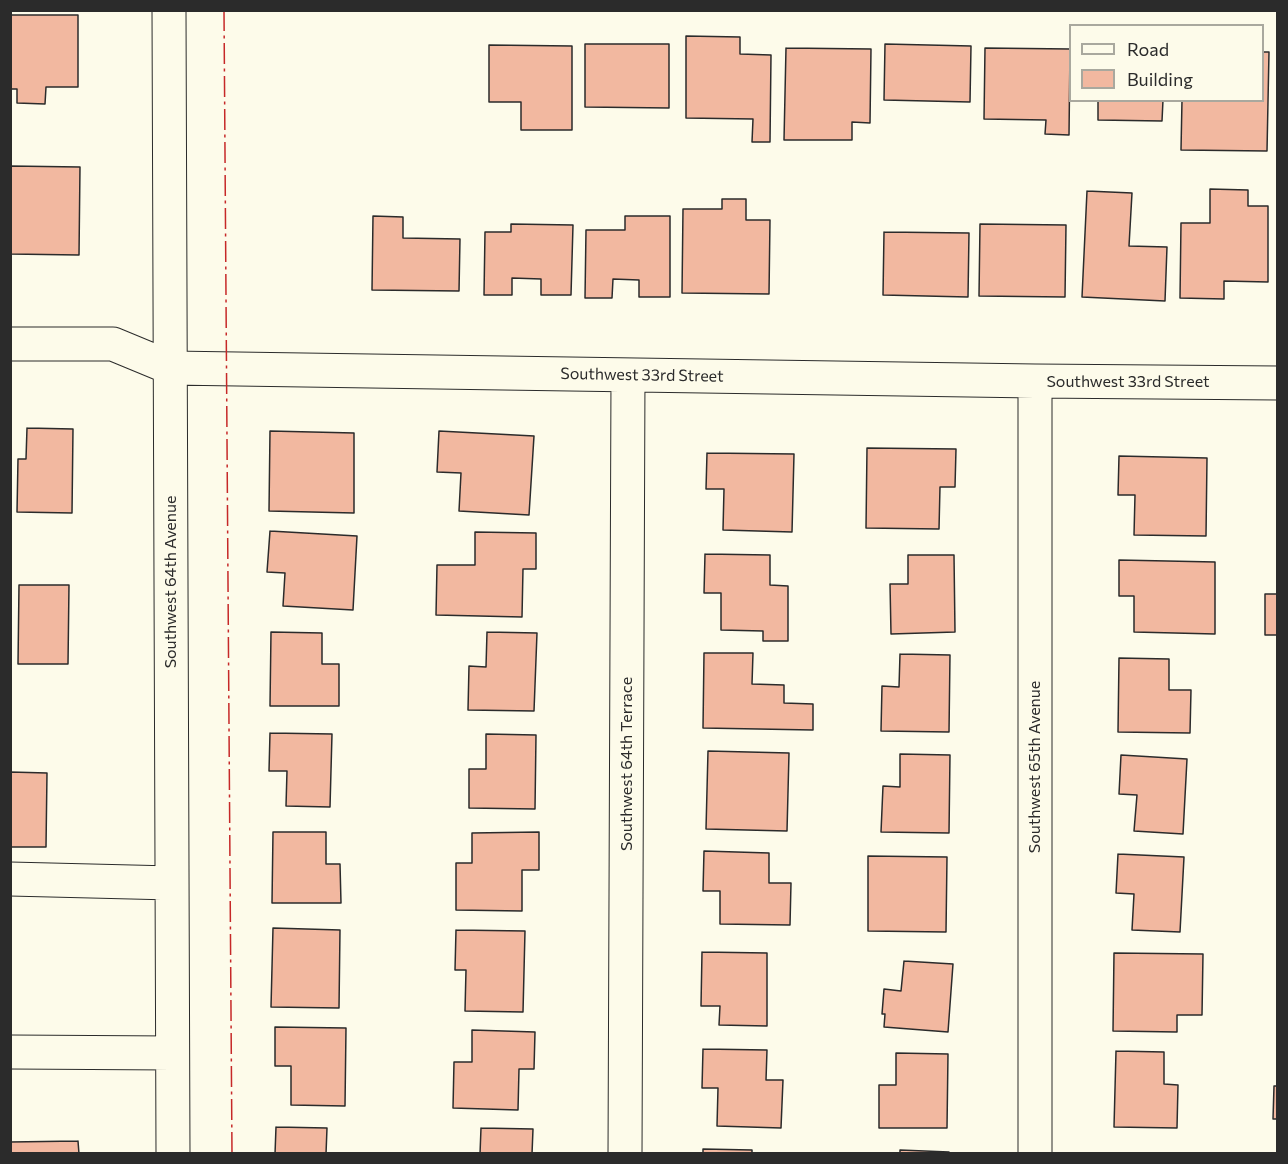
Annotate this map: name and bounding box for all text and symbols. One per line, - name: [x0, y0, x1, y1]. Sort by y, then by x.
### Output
- legend: [1069, 24, 1264, 102]
- text: Road: [1127, 38, 1169, 60]
- text: Building: [1127, 68, 1193, 90]
- street label: Southwest 33rd Street: [560, 364, 724, 386]
- street label: Southwest 33rd Street: [1046, 372, 1210, 392]
- street label: Southwest 64th Avenue: [161, 496, 181, 668]
- street label: Southwest 64th Terrace: [617, 677, 637, 851]
- street label: Southwest 65th Avenue: [1025, 681, 1045, 853]

